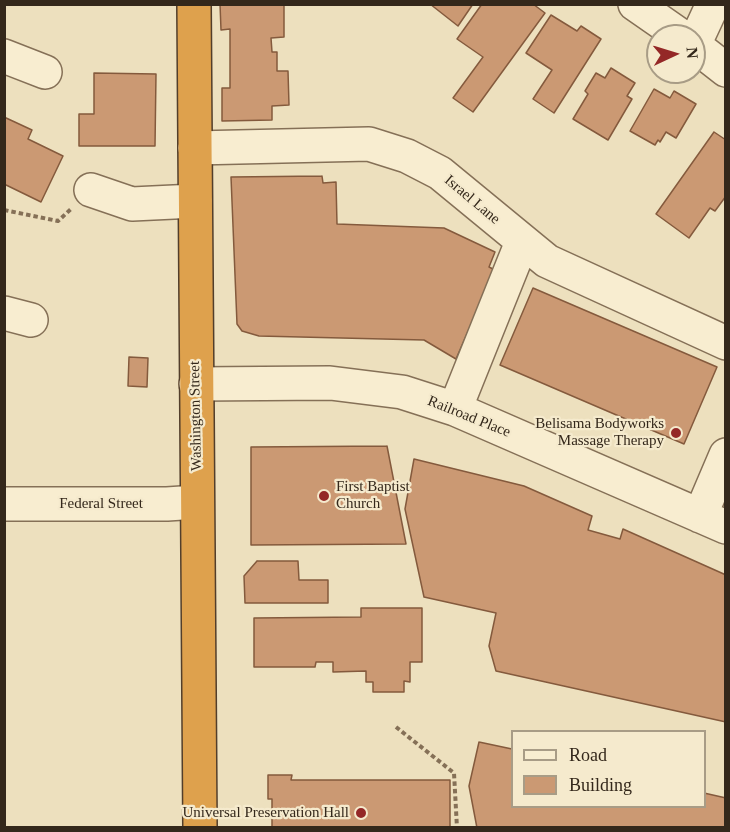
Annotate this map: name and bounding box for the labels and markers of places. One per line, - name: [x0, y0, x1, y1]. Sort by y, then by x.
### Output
- place label: Belisama Bodyworks Massage Therapy: [535, 415, 664, 450]
- marker: Belisama Bodyworks Massage Therapy: [669, 426, 683, 440]
- place label: First Baptist Church: [336, 478, 410, 513]
- marker: First Baptist Church: [317, 489, 331, 503]
- place label: Universal Preservation Hall: [182, 804, 349, 822]
- marker: Universal Preservation Hall: [354, 806, 368, 820]

